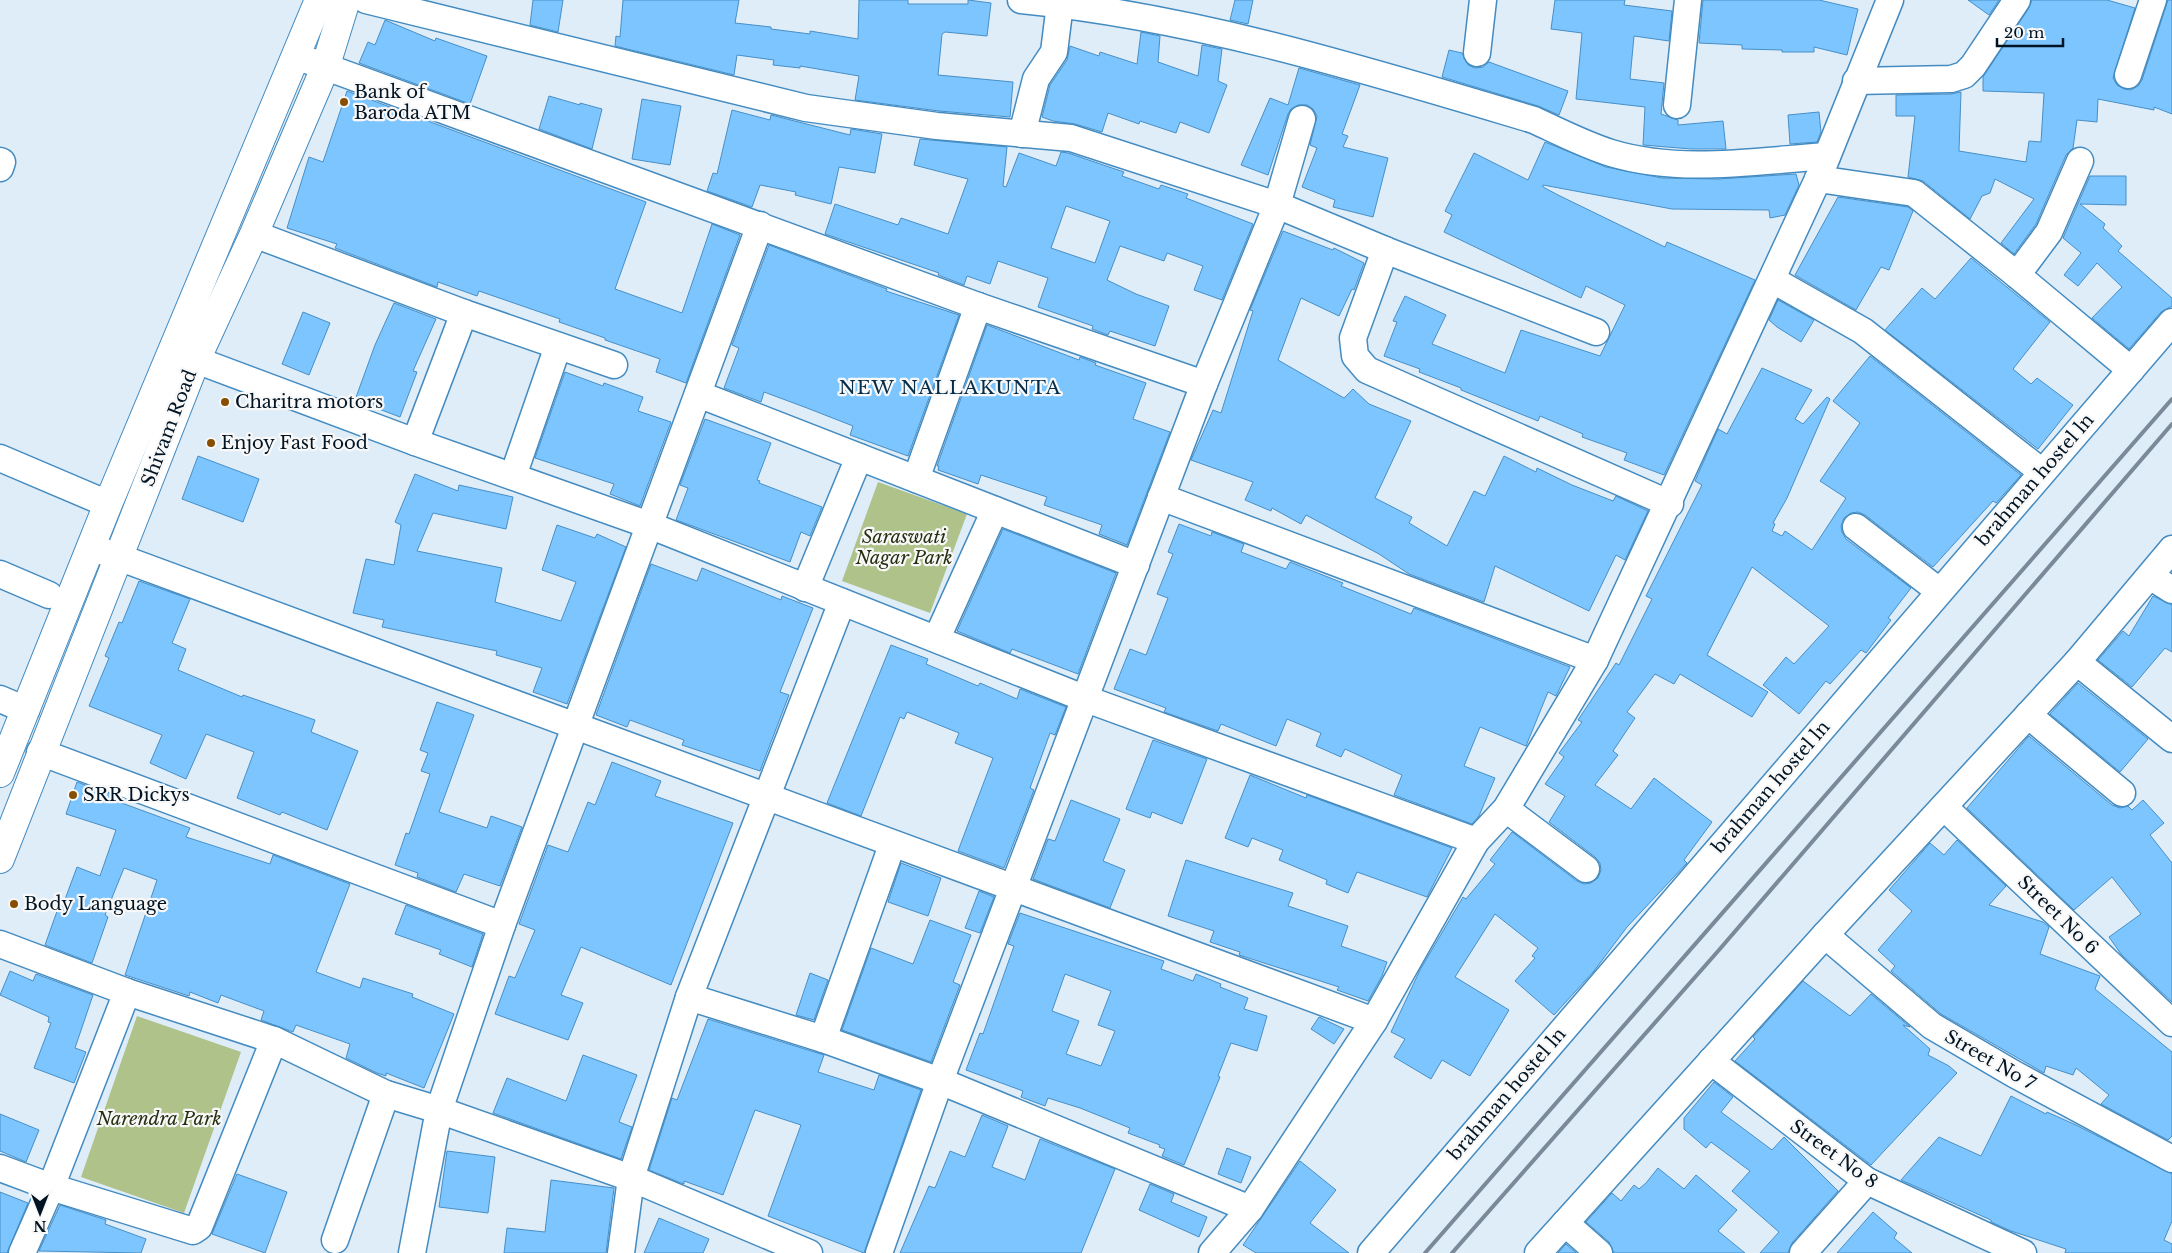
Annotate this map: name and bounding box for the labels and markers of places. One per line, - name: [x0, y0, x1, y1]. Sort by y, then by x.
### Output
- place label: Bank of Baroda ATM: [354, 81, 471, 124]
- marker: Bank of Baroda ATM: [338, 96, 350, 108]
- place label: Charitra motors: [235, 391, 383, 413]
- marker: Charitra motors: [219, 396, 231, 408]
- place label: Enjoy Fast Food: [221, 432, 368, 454]
- marker: Enjoy Fast Food: [205, 437, 217, 449]
- place label: SRR Dickys: [83, 784, 190, 806]
- marker: SRR Dickys: [67, 789, 79, 801]
- place label: Body Language: [24, 893, 167, 915]
- marker: Body Language: [8, 898, 20, 910]

